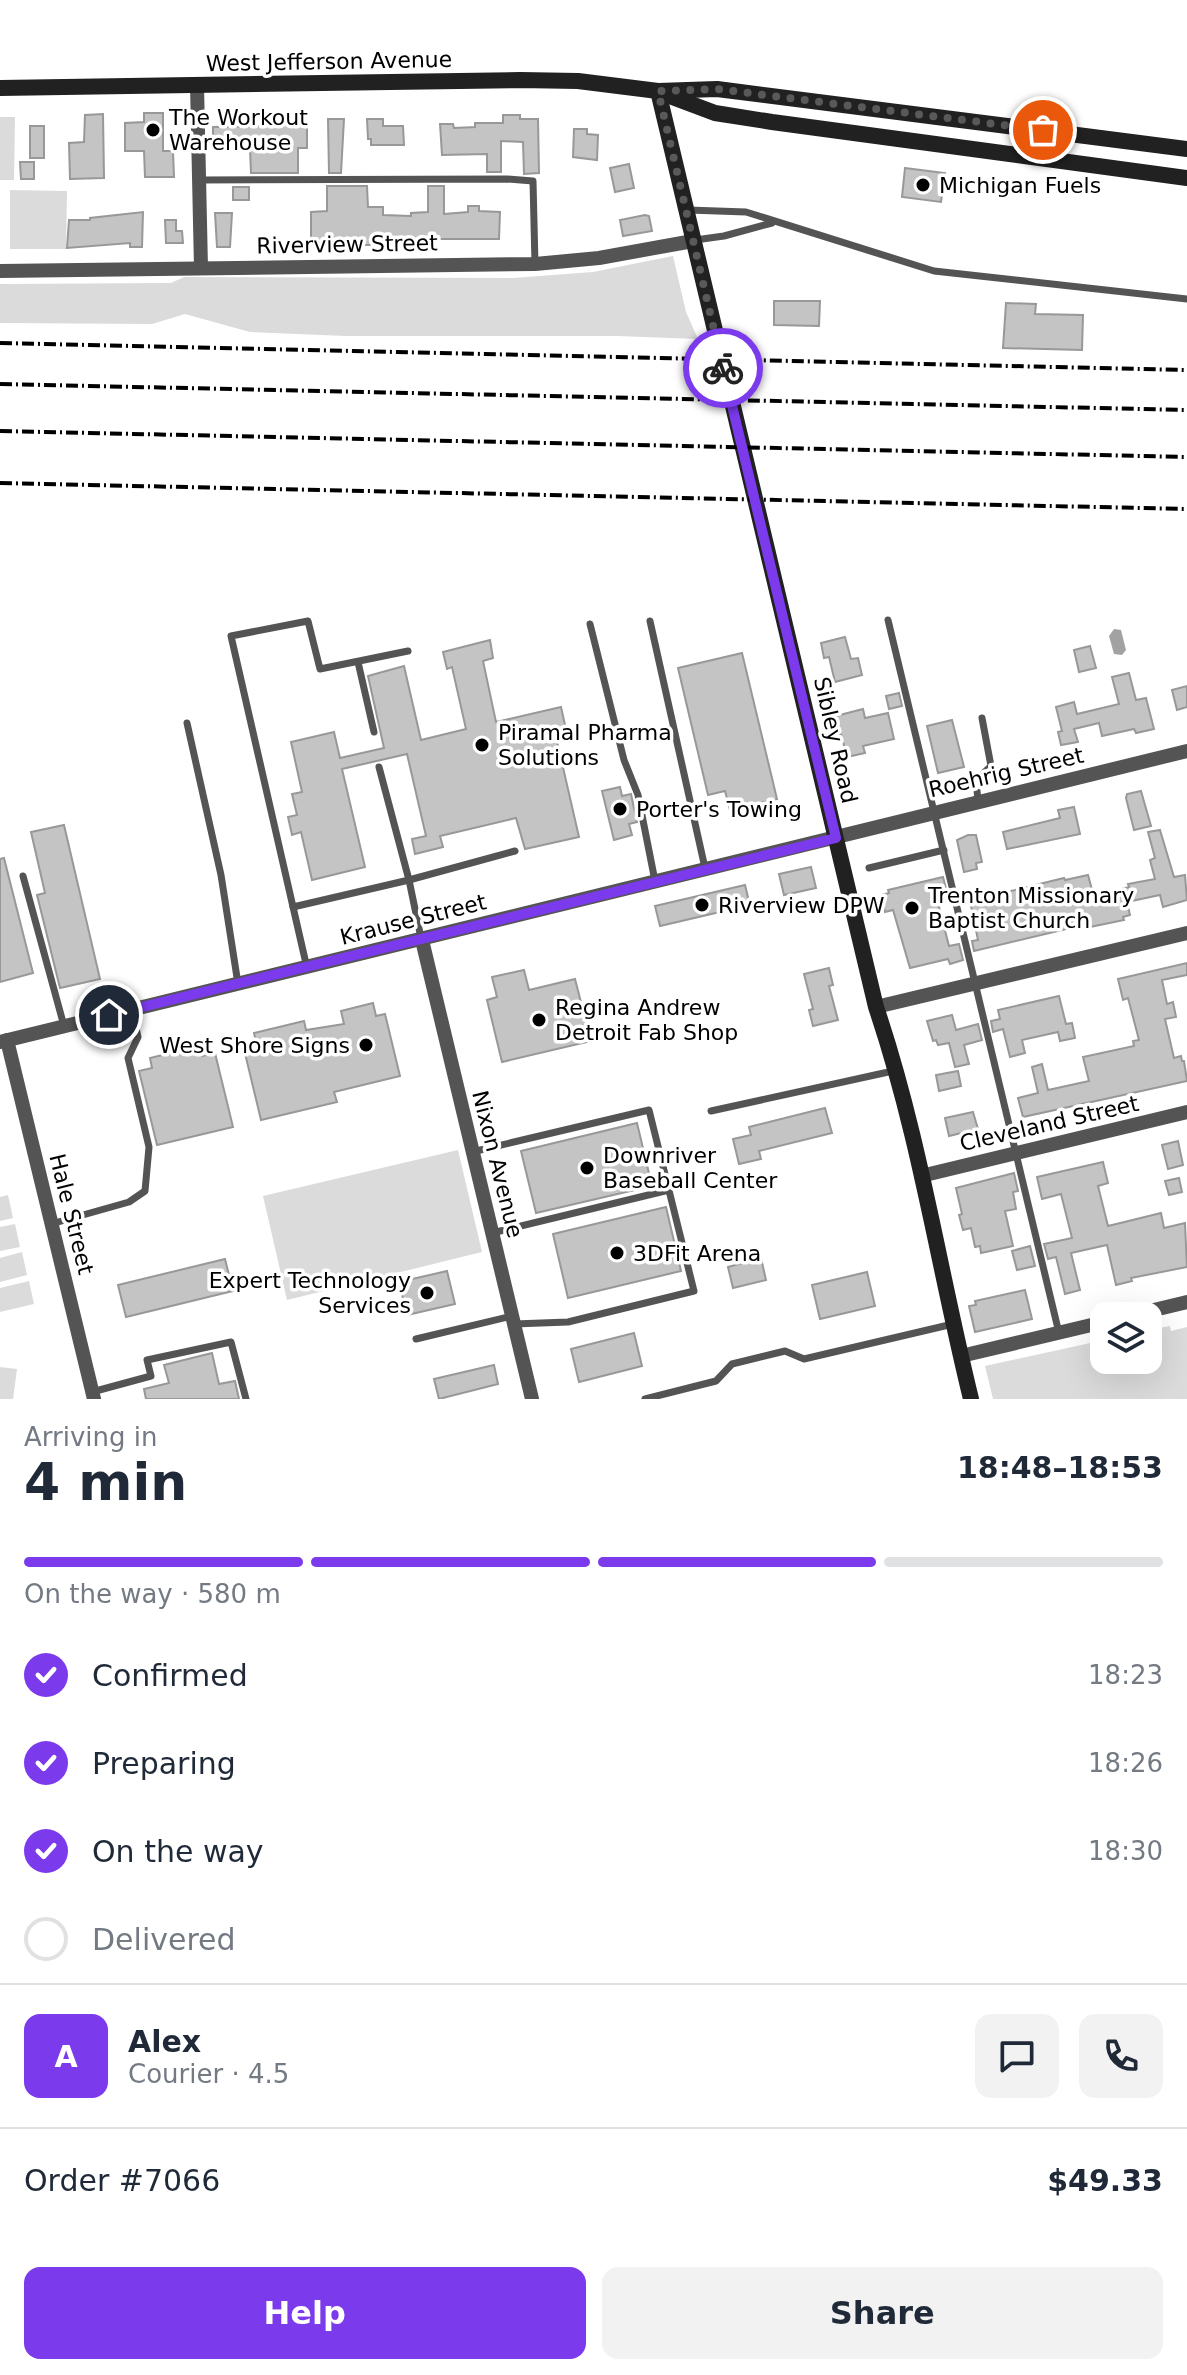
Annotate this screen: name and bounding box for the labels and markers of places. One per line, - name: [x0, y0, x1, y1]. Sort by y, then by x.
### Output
- pin: [1009, 96, 1077, 164]
- place label: The Workout Warehouse: [168, 105, 308, 155]
- marker: The Workout Warehouse: [144, 121, 162, 139]
- place label: Michigan Fuels: [939, 173, 1101, 198]
- marker: Michigan Fuels: [914, 176, 932, 194]
- place label: Piramal Pharma Solutions: [498, 720, 672, 770]
- marker: Piramal Pharma Solutions: [473, 736, 491, 754]
- place label: Porter's Towing: [636, 797, 802, 822]
- marker: Porter's Towing: [611, 800, 629, 818]
- place label: Trenton Missionary Baptist Church: [927, 883, 1134, 933]
- place label: Riverview DPW: [718, 893, 885, 918]
- marker: Riverview DPW: [693, 896, 711, 914]
- marker: Trenton Missionary Baptist Church: [903, 899, 921, 917]
- pin: [75, 981, 143, 1049]
- place label: Regina Andrew Detroit Fab Shop: [555, 995, 738, 1045]
- marker: Regina Andrew Detroit Fab Shop: [530, 1011, 548, 1029]
- place label: West Shore Signs: [159, 1033, 350, 1058]
- marker: West Shore Signs: [357, 1036, 375, 1054]
- place label: Downriver Baseball Center: [603, 1143, 778, 1193]
- marker: Downriver Baseball Center: [578, 1159, 596, 1177]
- place label: 3DFit Arena: [633, 1241, 761, 1266]
- marker: 3DFit Arena: [608, 1244, 626, 1262]
- place label: Expert Technology Services: [209, 1268, 411, 1318]
- marker: Expert Technology Services: [418, 1284, 436, 1302]

